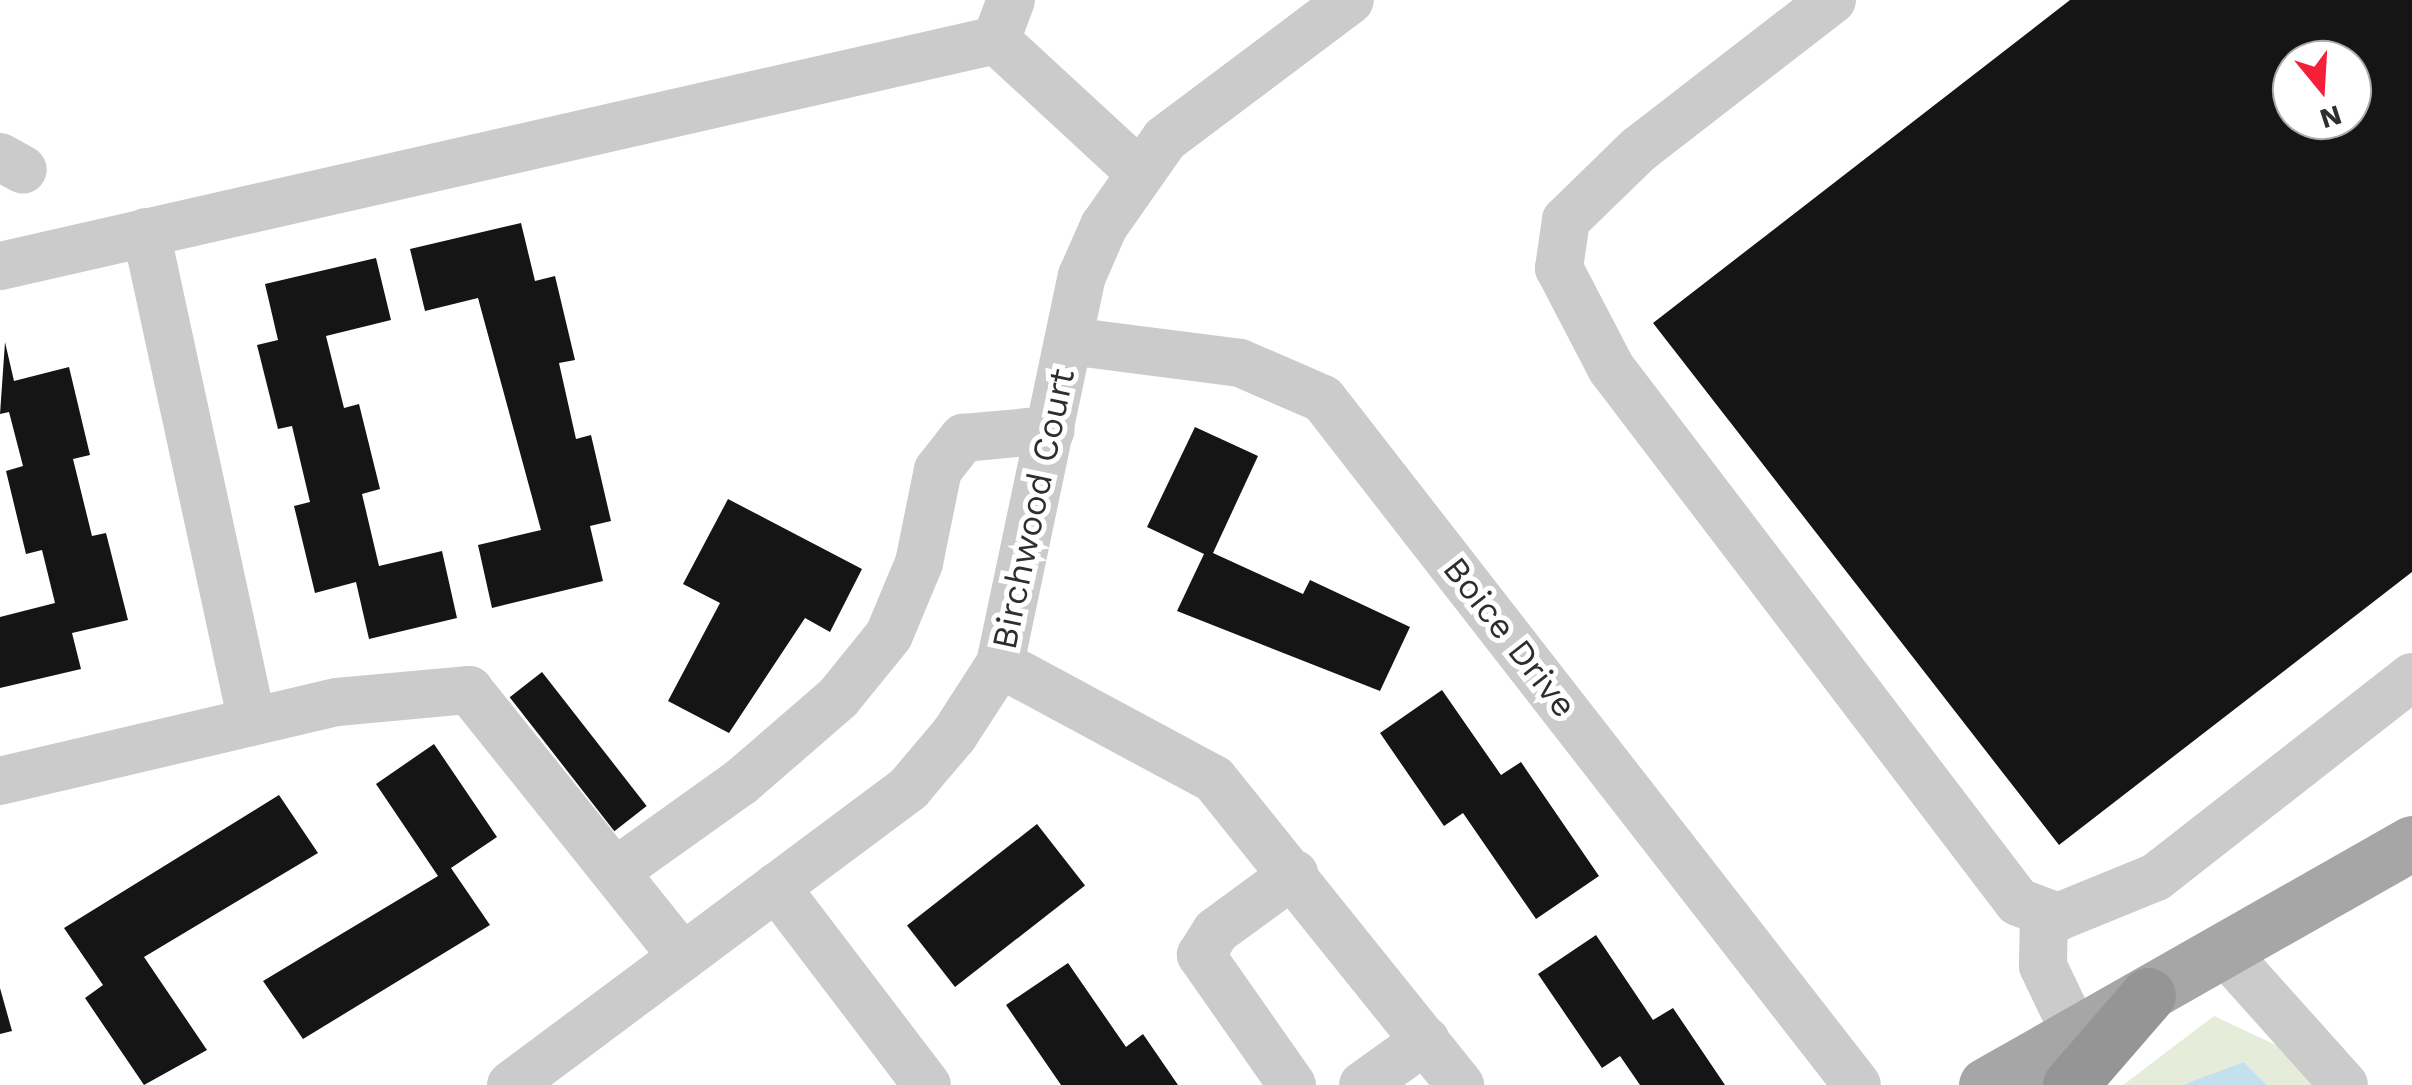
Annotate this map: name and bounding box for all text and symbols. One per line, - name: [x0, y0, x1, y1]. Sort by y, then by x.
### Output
- north arrow: [2272, 40, 2372, 140]
- text: N: [2316, 98, 2346, 136]
- street label: Birchwood Court: [983, 365, 1083, 653]
- street label: Boice Drive: [1434, 548, 1586, 726]

